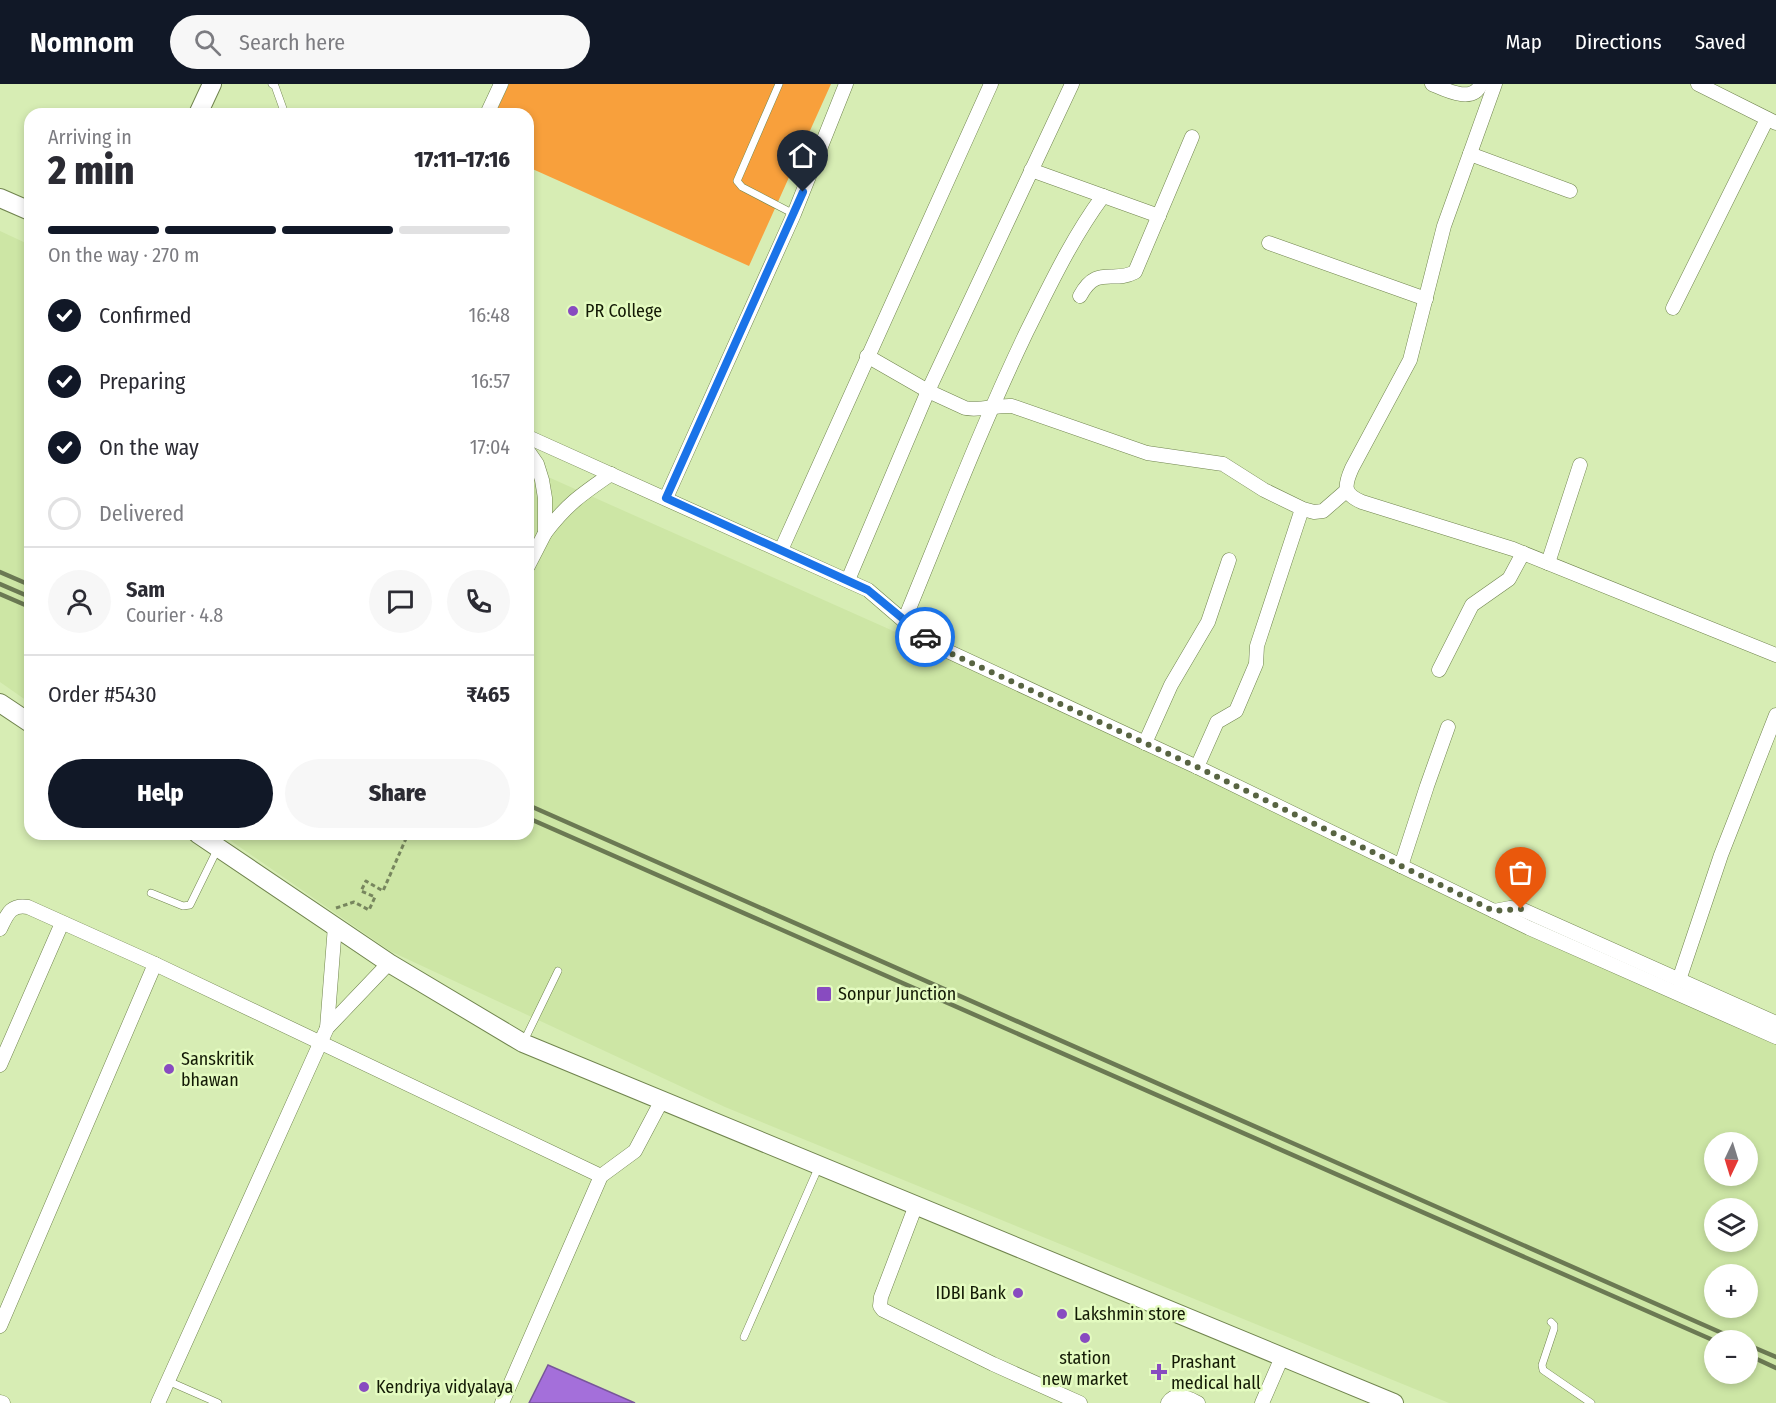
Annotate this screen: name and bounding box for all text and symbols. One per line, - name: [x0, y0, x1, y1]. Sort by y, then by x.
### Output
- search box: [170, 15, 590, 69]
- text: Nomnom: [30, 26, 134, 59]
- icon: search: [191, 26, 224, 59]
- text: Search here: [239, 29, 345, 56]
- text: Map: [1505, 29, 1542, 55]
- text: Directions: [1575, 29, 1662, 55]
- text: Saved: [1695, 29, 1746, 55]
- text: Arriving in: [48, 125, 132, 149]
- pin: [777, 130, 828, 192]
- icon: home: [786, 139, 819, 172]
- text: 17:11–17:16: [414, 146, 510, 173]
- text: 2 min: [48, 148, 134, 194]
- text: On the way · 270 m: [48, 243, 199, 267]
- icon: check: [48, 299, 81, 332]
- place label: PR College: [585, 300, 662, 322]
- text: Confirmed: [99, 302, 192, 329]
- text: 16:48: [468, 303, 510, 327]
- marker: PR College: [566, 304, 580, 318]
- icon: check: [48, 365, 81, 398]
- text: Preparing: [99, 368, 185, 395]
- text: 16:57: [471, 369, 510, 393]
- icon: check: [48, 431, 81, 464]
- text: On the way: [99, 434, 199, 461]
- text: 17:04: [470, 435, 510, 459]
- text: Delivered: [99, 500, 184, 527]
- button: person: [48, 570, 111, 633]
- button: chat: [369, 570, 432, 633]
- button: phone: [447, 570, 510, 633]
- text: Sam: [126, 576, 165, 603]
- text: Courier · 4.8: [126, 603, 223, 627]
- courier: [895, 607, 955, 667]
- icon: car: [909, 621, 942, 654]
- text: Order #5430: [48, 681, 157, 708]
- text: ₹465: [466, 681, 510, 708]
- button: Help: [48, 759, 273, 828]
- button: Share: [285, 759, 510, 828]
- pin: [1495, 847, 1546, 909]
- icon: bag: [1504, 856, 1537, 889]
- place label: Sonpur Junction: [838, 983, 956, 1005]
- marker: Sonpur Junction: [815, 985, 833, 1003]
- place label: Sanskritik bhawan: [181, 1048, 255, 1091]
- marker: Sanskritik bhawan: [162, 1062, 176, 1076]
- north arrow: [1704, 1132, 1758, 1186]
- map controls: [1704, 1132, 1758, 1384]
- button: layers: [1704, 1198, 1758, 1252]
- button: +: [1704, 1264, 1758, 1318]
- place label: IDBI Bank: [935, 1282, 1007, 1304]
- marker: IDBI Bank: [1011, 1286, 1025, 1300]
- place label: Lakshmin store: [1074, 1303, 1186, 1325]
- marker: Lakshmin store: [1055, 1307, 1069, 1321]
- button: −: [1704, 1330, 1758, 1384]
- marker: station new market: [1078, 1331, 1092, 1345]
- place label: station new market: [1042, 1347, 1128, 1390]
- place label: Prashant medical hall: [1171, 1351, 1261, 1394]
- marker: Prashant medical hall: [1152, 1365, 1166, 1379]
- place label: Kendriya vidyalaya: [376, 1376, 514, 1398]
- marker: Kendriya vidyalaya: [357, 1380, 371, 1394]

